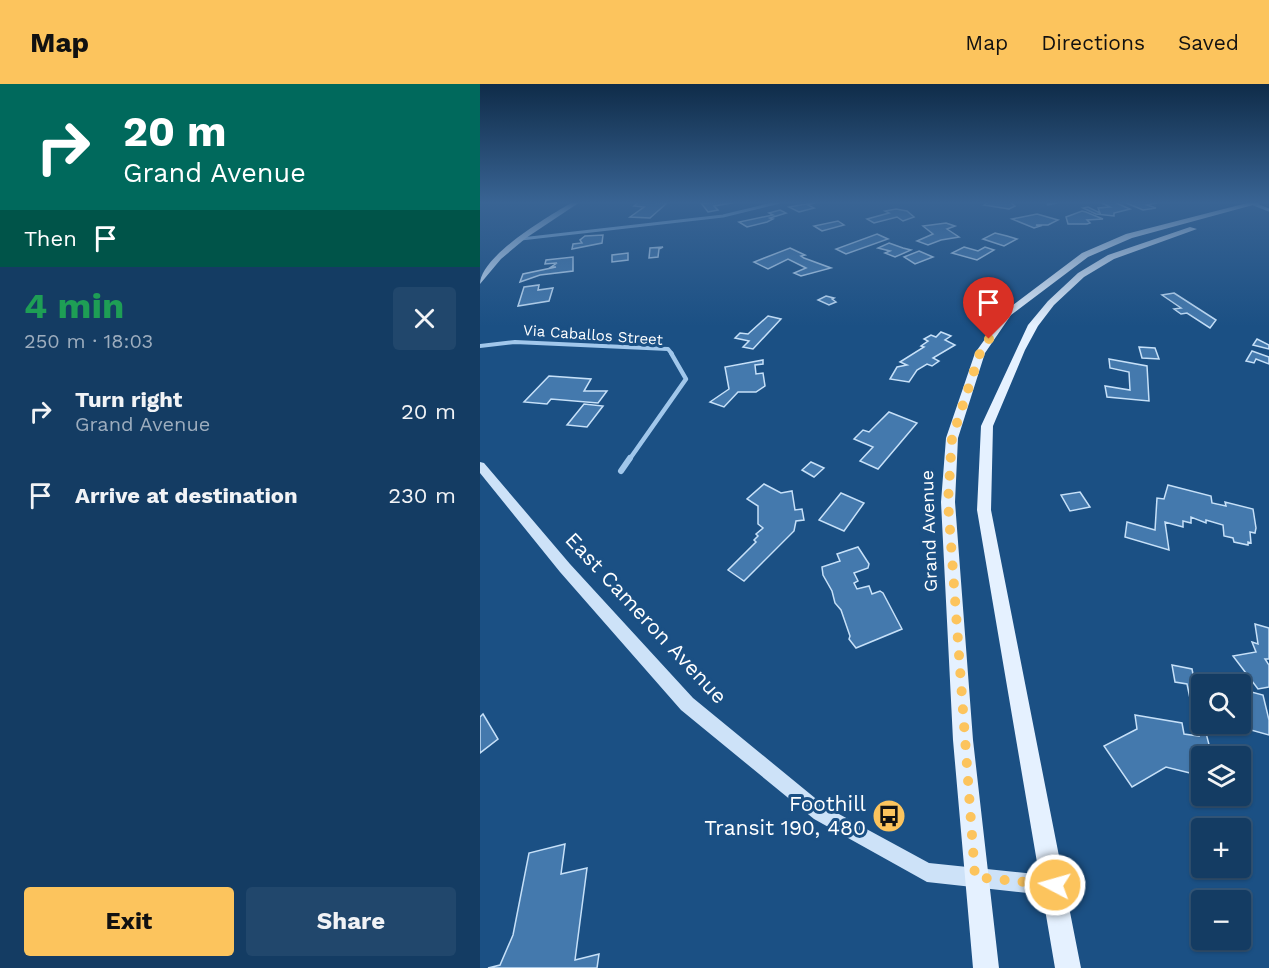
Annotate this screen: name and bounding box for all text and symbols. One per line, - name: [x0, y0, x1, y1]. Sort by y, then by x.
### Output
- text: Map: [30, 26, 89, 59]
- text: Map: [965, 30, 1008, 55]
- text: Directions: [1041, 30, 1145, 55]
- text: Saved: [1178, 30, 1239, 55]
- text: 20 m: [123, 107, 227, 156]
- icon: right: [24, 108, 102, 186]
- text: Grand Avenue: [123, 157, 306, 189]
- icon: arrive: [89, 222, 122, 255]
- text: Then: [24, 226, 77, 251]
- pin: [963, 277, 1014, 339]
- text: 4 min: [24, 285, 124, 327]
- icon: arrive: [972, 286, 1005, 319]
- button: close: [393, 287, 456, 350]
- street label: Via Caballos Street: [523, 321, 664, 349]
- text: 250 m · 18:03: [24, 329, 153, 353]
- text: Turn right: [75, 387, 182, 412]
- icon: right: [24, 395, 57, 428]
- text: 20 m: [401, 399, 456, 424]
- text: Grand Avenue: [75, 412, 210, 436]
- street label: Grand Avenue: [916, 470, 941, 592]
- icon: arrive: [24, 479, 57, 512]
- text: Arrive at destination: [75, 483, 298, 508]
- text: 230 m: [388, 483, 456, 508]
- street label: East Cameron Avenue: [560, 527, 732, 709]
- map controls: [1191, 674, 1251, 950]
- button: search: [1191, 674, 1251, 734]
- button: layers: [1191, 746, 1251, 806]
- place label: Foothill Transit 190, 480: [704, 791, 867, 840]
- bus stop icon: Foothill Transit 190, 480: [871, 798, 907, 834]
- button: +: [1191, 818, 1251, 878]
- position arrow: [1023, 853, 1087, 917]
- button: Exit: [24, 887, 234, 956]
- button: Share: [246, 887, 456, 956]
- button: −: [1191, 890, 1251, 950]

